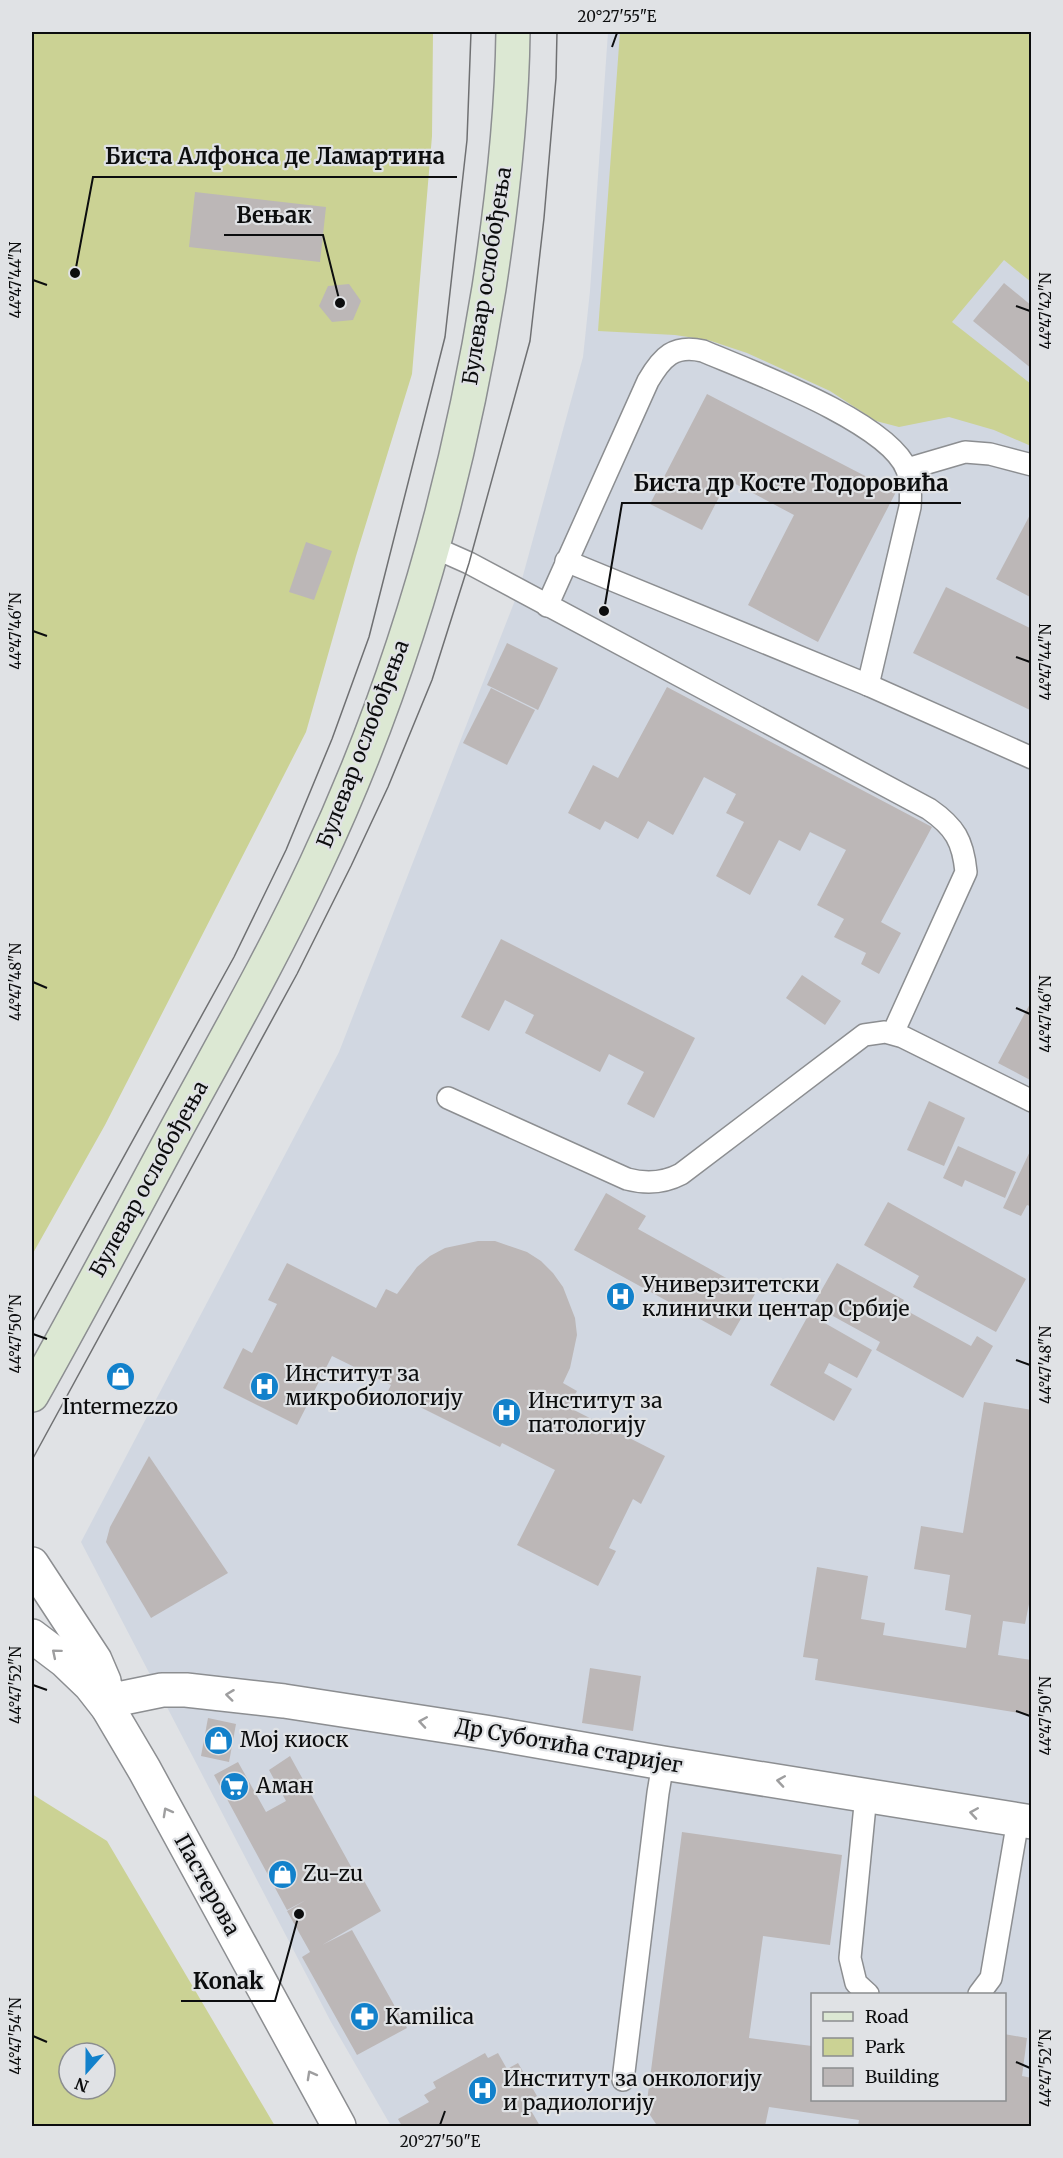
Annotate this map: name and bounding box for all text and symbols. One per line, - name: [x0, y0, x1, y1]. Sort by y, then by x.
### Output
- text: 20°27'55"E: [578, 7, 657, 26]
- callout: Биста Алфонса де Ламартина: [93, 137, 457, 177]
- text: Биста Алфонса де Ламартина: [105, 142, 445, 170]
- street label: Булевар ослобођења: [456, 165, 517, 387]
- callout: Вењак: [224, 195, 323, 235]
- text: Вењак: [236, 201, 312, 229]
- text: 44°47'44"N: [6, 241, 25, 318]
- text: 44°47'42"N: [1036, 272, 1055, 349]
- callout: Биста др Косте Тодоровића: [622, 463, 961, 503]
- text: Биста др Косте Тодоровића: [634, 469, 948, 497]
- text: 44°47'46"N: [6, 592, 25, 670]
- text: 44°47'44"N: [1036, 623, 1055, 700]
- street label: Булевар ослобођења: [310, 636, 415, 852]
- text: 44°47'48"N: [6, 943, 25, 1021]
- text: 44°47'46"N: [1036, 975, 1055, 1053]
- street label: Булевар ослобођења: [83, 1076, 214, 1282]
- place label: Универзитетски клинички центар Србије: [641, 1271, 910, 1322]
- hospital icon: Универзитетски клинички центар Србије: [605, 1281, 637, 1313]
- text: 44°47'50"N: [6, 1294, 25, 1374]
- text: 44°47'48"N: [1036, 1326, 1055, 1404]
- shop icon: Intermezzo: [104, 1360, 136, 1392]
- place label: Институт за микробиологију: [285, 1360, 463, 1411]
- hospital icon: Институт за микробиологију: [248, 1370, 280, 1402]
- place label: Институт за патологију: [528, 1387, 662, 1438]
- place label: Intermezzo: [62, 1393, 178, 1420]
- hospital icon: Институт за патологију: [491, 1397, 523, 1429]
- text: 44°47'52"N: [6, 1646, 25, 1724]
- one-way arrow: [52, 1650, 63, 1661]
- text: 44°47'50"N: [1036, 1676, 1055, 1756]
- one-way arrow: [226, 1689, 235, 1701]
- street label: Др Суботића старијег: [453, 1712, 685, 1779]
- one-way arrow: [419, 1717, 428, 1729]
- shop icon: Мој киоск: [203, 1724, 235, 1756]
- place label: Мој киоск: [240, 1726, 349, 1753]
- supermarket icon: Аман: [219, 1770, 251, 1802]
- place label: Аман: [255, 1772, 314, 1799]
- one-way arrow: [777, 1776, 786, 1788]
- one-way arrow: [969, 1807, 978, 1819]
- one-way arrow: [163, 1808, 174, 1818]
- street label: Пастерова: [169, 1829, 246, 1940]
- shop icon: Zu-zu: [266, 1858, 298, 1890]
- place label: Zu-zu: [303, 1860, 363, 1887]
- callout: Konak: [181, 1961, 275, 2001]
- text: Konak: [193, 1967, 264, 1995]
- legend: [811, 1993, 1006, 2101]
- text: 44°47'54"N: [6, 1997, 25, 2075]
- pharmacy icon: Kamilica: [348, 2001, 380, 2033]
- place label: Kamilica: [385, 2003, 474, 2030]
- text: Road: [865, 2005, 909, 2028]
- text: 44°47'52"N: [1036, 2029, 1055, 2107]
- text: Park: [865, 2035, 906, 2058]
- north arrow: [57, 2041, 117, 2101]
- place label: Институт за онкологију и радиологију: [503, 2065, 763, 2116]
- text: Building: [865, 2065, 939, 2088]
- one-way arrow: [307, 2071, 318, 2081]
- text: N: [72, 2073, 91, 2097]
- hospital icon: Институт за онкологију и радиологију: [466, 2075, 498, 2107]
- text: 20°27'50"E: [400, 2132, 481, 2151]

